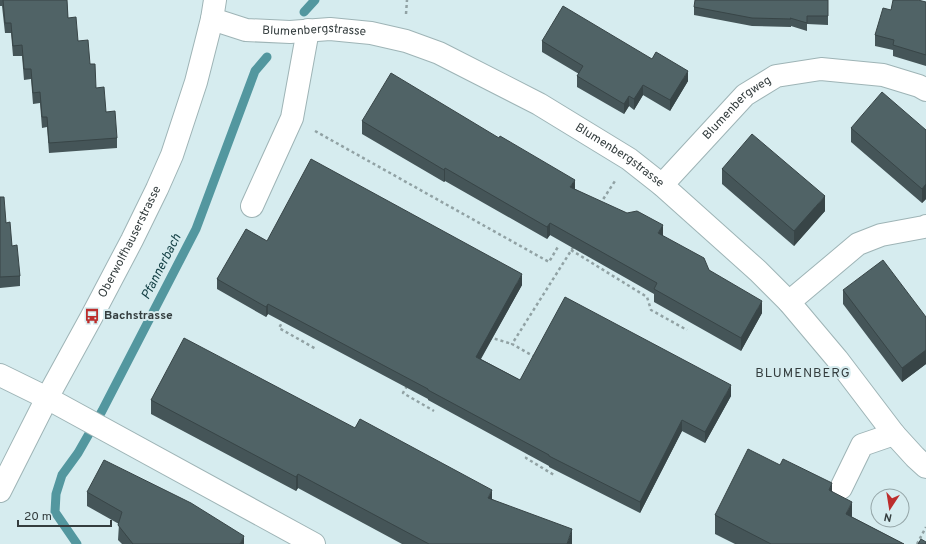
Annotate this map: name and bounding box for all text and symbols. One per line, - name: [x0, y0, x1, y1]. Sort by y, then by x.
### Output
- street label: Blumenbergstrasse: [262, 21, 367, 40]
- street label: Blumenbergweg: [699, 73, 774, 143]
- street label: Blumenbergstrasse: [572, 120, 667, 191]
- street label: Oberwolfhauserstrasse: [95, 183, 165, 301]
- water label: Pfannerbach: [139, 231, 185, 303]
- bus stop icon: Bachstrasse: [83, 307, 101, 325]
- place label: Bachstrasse: [104, 308, 173, 324]
- district label: BLUMENBERG: [755, 366, 851, 382]
- north arrow: [870, 488, 910, 528]
- scale bar: [18, 502, 111, 528]
- text: 20 m: [24, 509, 52, 525]
- text: N: [883, 509, 893, 524]

